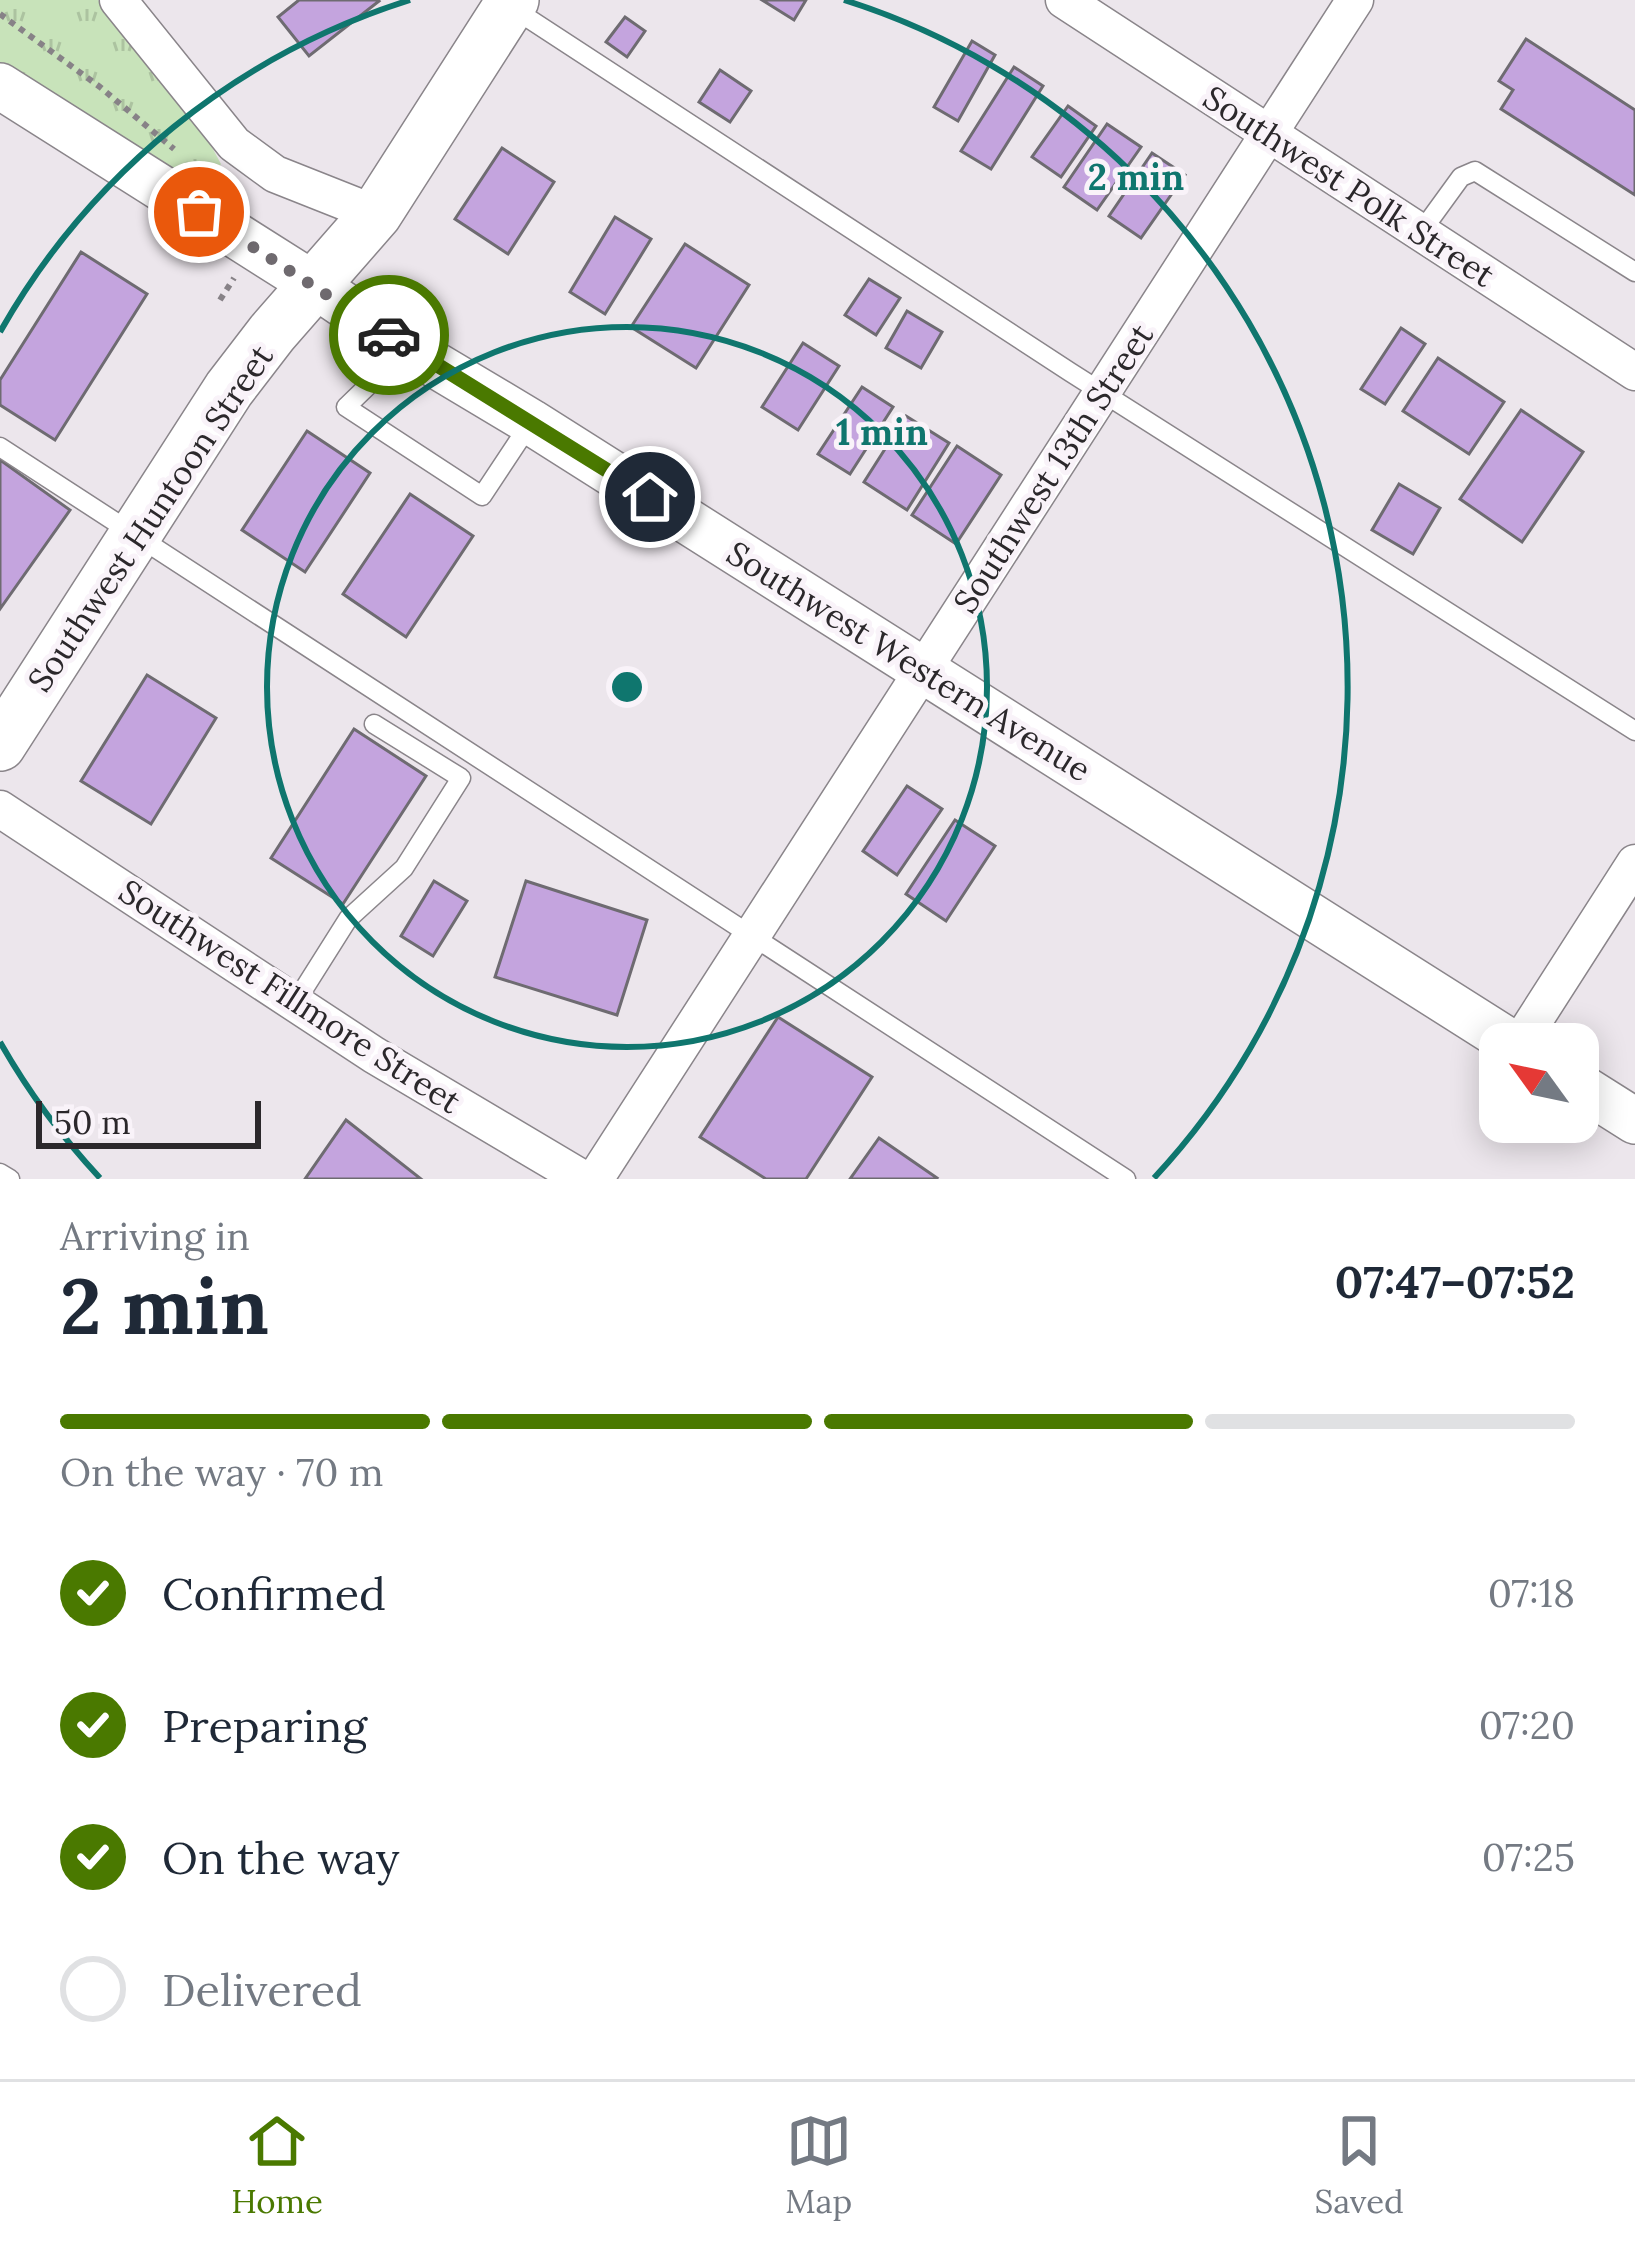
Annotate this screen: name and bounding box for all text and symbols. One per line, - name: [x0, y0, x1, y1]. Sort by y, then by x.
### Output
- street label: Southwest Polk Street: [1196, 76, 1503, 296]
- text: 2 min: [1088, 154, 1184, 200]
- pin: [148, 161, 250, 263]
- icon: bag: [166, 179, 232, 245]
- courier: [329, 275, 449, 395]
- icon: car: [356, 302, 422, 368]
- street label: Southwest 13th Street: [944, 316, 1162, 620]
- street label: Southwest Huntoon Street: [18, 337, 282, 699]
- text: 1 min: [836, 409, 928, 455]
- pin: [599, 446, 701, 548]
- icon: home: [617, 464, 683, 530]
- street label: Southwest Western Avenue: [719, 532, 1099, 790]
- centre of rings: [606, 666, 648, 708]
- street label: Southwest Fillmore Street: [111, 870, 469, 1122]
- north arrow: [1479, 1023, 1599, 1143]
- map controls: [1479, 1023, 1599, 1143]
- scale bar: [36, 1095, 261, 1148]
- text: 50 m: [54, 1101, 131, 1143]
- text: Arriving in: [60, 1211, 250, 1261]
- text: 07:47–07:52: [1335, 1253, 1575, 1310]
- text: 2 min: [60, 1256, 269, 1355]
- text: On the way · 70 m: [60, 1447, 384, 1497]
- icon: check: [60, 1560, 126, 1626]
- text: Confirmed: [162, 1565, 386, 1622]
- text: 07:18: [1488, 1568, 1575, 1618]
- icon: check: [60, 1692, 126, 1758]
- text: Preparing: [162, 1697, 367, 1754]
- text: 07:20: [1479, 1700, 1575, 1750]
- icon: check: [60, 1824, 126, 1890]
- text: On the way: [162, 1829, 400, 1886]
- text: 07:25: [1482, 1832, 1575, 1882]
- text: Delivered: [162, 1961, 362, 2018]
- tab: Home: [231, 2108, 323, 2222]
- tab: Map: [785, 2108, 852, 2222]
- tab: Saved: [1315, 2108, 1404, 2222]

